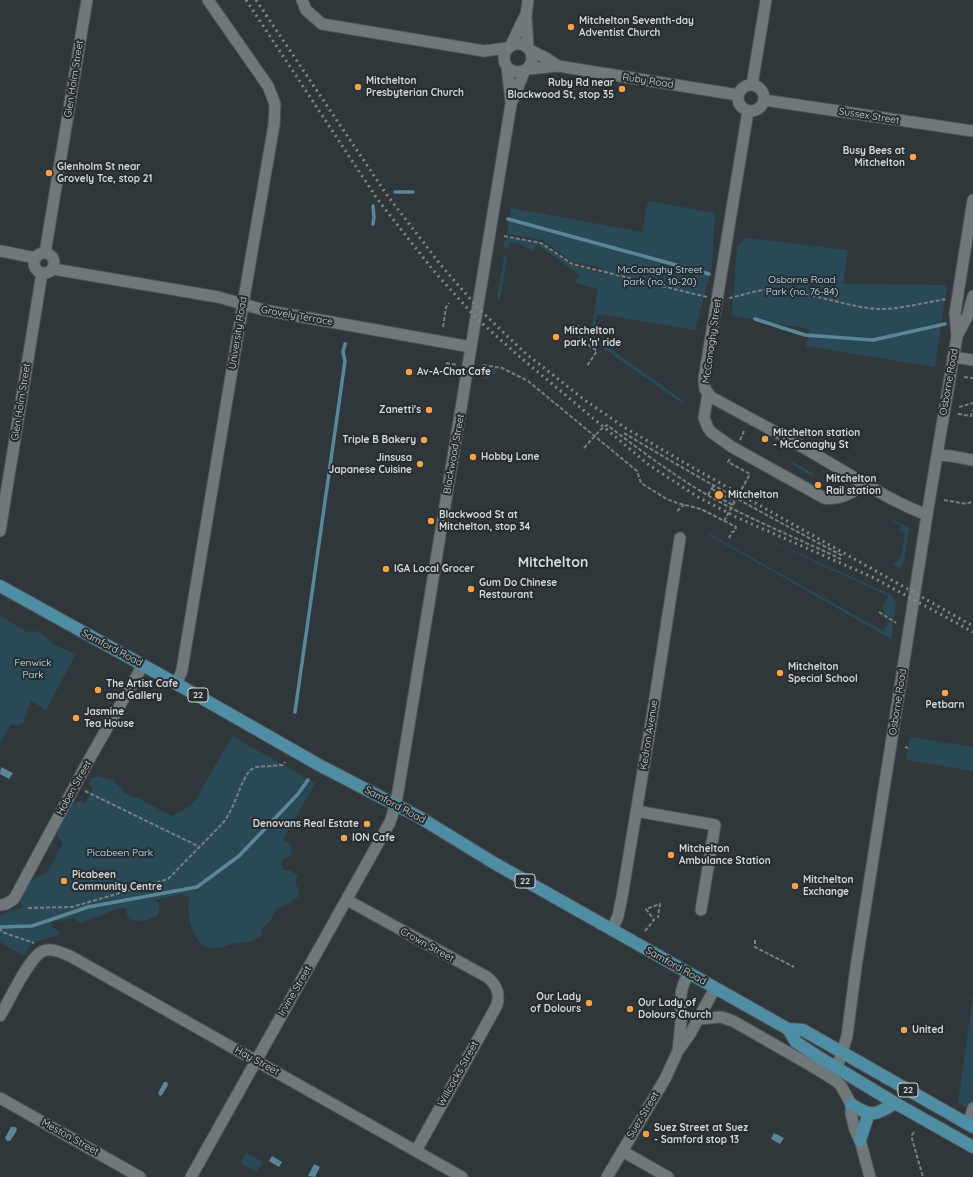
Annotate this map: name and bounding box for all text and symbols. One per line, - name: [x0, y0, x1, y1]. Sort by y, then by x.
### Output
- place label: Mitchelton Seventh-day Adventist Church: [579, 15, 694, 38]
- marker: Mitchelton Seventh-day Adventist Church: [566, 22, 576, 32]
- street label: Glen Holm Street: [62, 40, 86, 118]
- street label: Ruby Road: [622, 71, 674, 91]
- place label: Mitchelton Presbyterian Church: [366, 75, 464, 98]
- place label: Ruby Rd near Blackwood St, stop 35: [507, 77, 614, 100]
- marker: Mitchelton Presbyterian Church: [353, 82, 363, 92]
- marker: Ruby Rd near Blackwood St, stop 35: [617, 84, 627, 94]
- street label: Sussex Street: [838, 105, 900, 127]
- place label: Busy Bees at Mitchelton: [843, 145, 905, 168]
- marker: Busy Bees at Mitchelton: [908, 152, 918, 162]
- place label: Glenholm St near Grovely Tce, stop 21: [57, 161, 152, 184]
- marker: Glenholm St near Grovely Tce, stop 21: [44, 168, 54, 178]
- park label: McConaghy Street park (no. 10-20): [617, 264, 703, 288]
- park label: Osborne Road Park (no. 76-84): [766, 274, 838, 298]
- street label: University Road: [226, 296, 250, 370]
- street label: McConaghy Street: [700, 298, 724, 384]
- street label: Grovely Terrace: [260, 304, 334, 328]
- place label: Mitchelton park 'n' ride: [564, 325, 621, 348]
- marker: Mitchelton park 'n' ride: [551, 332, 561, 342]
- street label: Osborne Road: [937, 348, 961, 416]
- street label: Glen Holm Street: [9, 363, 33, 441]
- place label: Av-A-Chat Cafe: [417, 366, 491, 378]
- marker: Av-A-Chat Cafe: [404, 367, 414, 377]
- place label: Zanetti's: [379, 404, 421, 416]
- marker: Zanetti's: [424, 405, 434, 415]
- street label: Blackwood Street: [441, 413, 467, 495]
- place label: Mitchelton station - McConaghy St: [773, 427, 860, 450]
- place label: Triple B Bakery: [342, 434, 416, 446]
- marker: Mitchelton station - McConaghy St: [760, 434, 770, 444]
- marker: Triple B Bakery: [419, 435, 429, 445]
- place label: Hobby Lane: [481, 451, 539, 463]
- place label: Jinsusa Japanese Cuisine: [329, 452, 412, 476]
- marker: Hobby Lane: [468, 452, 478, 462]
- marker: Jinsusa Japanese Cuisine: [415, 459, 425, 469]
- place label: Mitchelton Rail station: [826, 473, 881, 496]
- marker: Mitchelton Rail station: [813, 480, 823, 490]
- marker: Mitchelton: [713, 489, 725, 501]
- place label: Mitchelton: [728, 489, 778, 501]
- place label: Blackwood St at Mitchelton, stop 34: [439, 509, 530, 532]
- marker: Blackwood St at Mitchelton, stop 34: [426, 516, 436, 526]
- district label: Mitchelton: [518, 555, 588, 571]
- place label: IGA Local Grocer: [394, 563, 474, 575]
- marker: IGA Local Grocer: [381, 564, 391, 574]
- place label: Gum Do Chinese Restaurant: [479, 577, 557, 600]
- marker: Gum Do Chinese Restaurant: [466, 584, 476, 594]
- street label: Samford Road: [79, 627, 145, 669]
- park label: Fenwick Park: [14, 657, 52, 680]
- place label: Mitchelton Special School: [788, 661, 858, 684]
- marker: Mitchelton Special School: [775, 668, 785, 678]
- street label: Osborne Road: [887, 668, 909, 736]
- place label: The Artist Cafe and Gallery: [106, 678, 178, 702]
- marker: The Artist Cafe and Gallery: [93, 685, 103, 695]
- road number: 22: [188, 688, 208, 702]
- marker: Petbarn: [940, 688, 950, 698]
- street label: Kedron Avenue: [638, 699, 660, 771]
- place label: Petbarn: [926, 699, 964, 711]
- place label: Jasmine Tea House: [84, 706, 134, 730]
- marker: Jasmine Tea House: [71, 713, 81, 723]
- street label: Hoben Street: [54, 759, 94, 817]
- street label: Samford Road: [362, 784, 428, 826]
- place label: Denovans Real Estate: [253, 818, 359, 830]
- marker: Denovans Real Estate: [362, 819, 372, 829]
- place label: ION Cafe: [352, 832, 395, 844]
- marker: ION Cafe: [339, 833, 349, 843]
- place label: Mitchelton Ambulance Station: [679, 843, 771, 866]
- park label: Picabeen Park: [87, 847, 153, 859]
- marker: Mitchelton Ambulance Station: [666, 850, 676, 860]
- place label: Picabeen Community Centre: [72, 869, 162, 892]
- road number: 22: [515, 874, 535, 888]
- place label: Mitchelton Exchange: [803, 874, 853, 898]
- marker: Picabeen Community Centre: [59, 876, 69, 886]
- marker: Mitchelton Exchange: [790, 881, 800, 891]
- street label: Crown Street: [398, 925, 456, 965]
- street label: Samford Road: [644, 944, 708, 988]
- street label: Irvine Street: [276, 964, 314, 1018]
- place label: Our Lady of Dolours: [530, 991, 581, 1014]
- place label: Our Lady of Dolours Church: [638, 997, 711, 1020]
- marker: Our Lady of Dolours: [584, 998, 594, 1008]
- marker: Our Lady of Dolours Church: [625, 1004, 635, 1014]
- place label: United: [912, 1024, 944, 1036]
- marker: United: [899, 1025, 909, 1035]
- street label: Willcocks Street: [435, 1039, 481, 1109]
- street label: Hay Street: [233, 1044, 281, 1078]
- road number: 22: [898, 1083, 918, 1097]
- street label: Suez Street: [625, 1090, 661, 1140]
- street label: Meston Street: [39, 1116, 101, 1158]
- place label: Suez Street at Suez - Samford stop 13: [654, 1122, 748, 1146]
- marker: Suez Street at Suez - Samford stop 13: [641, 1129, 651, 1139]

